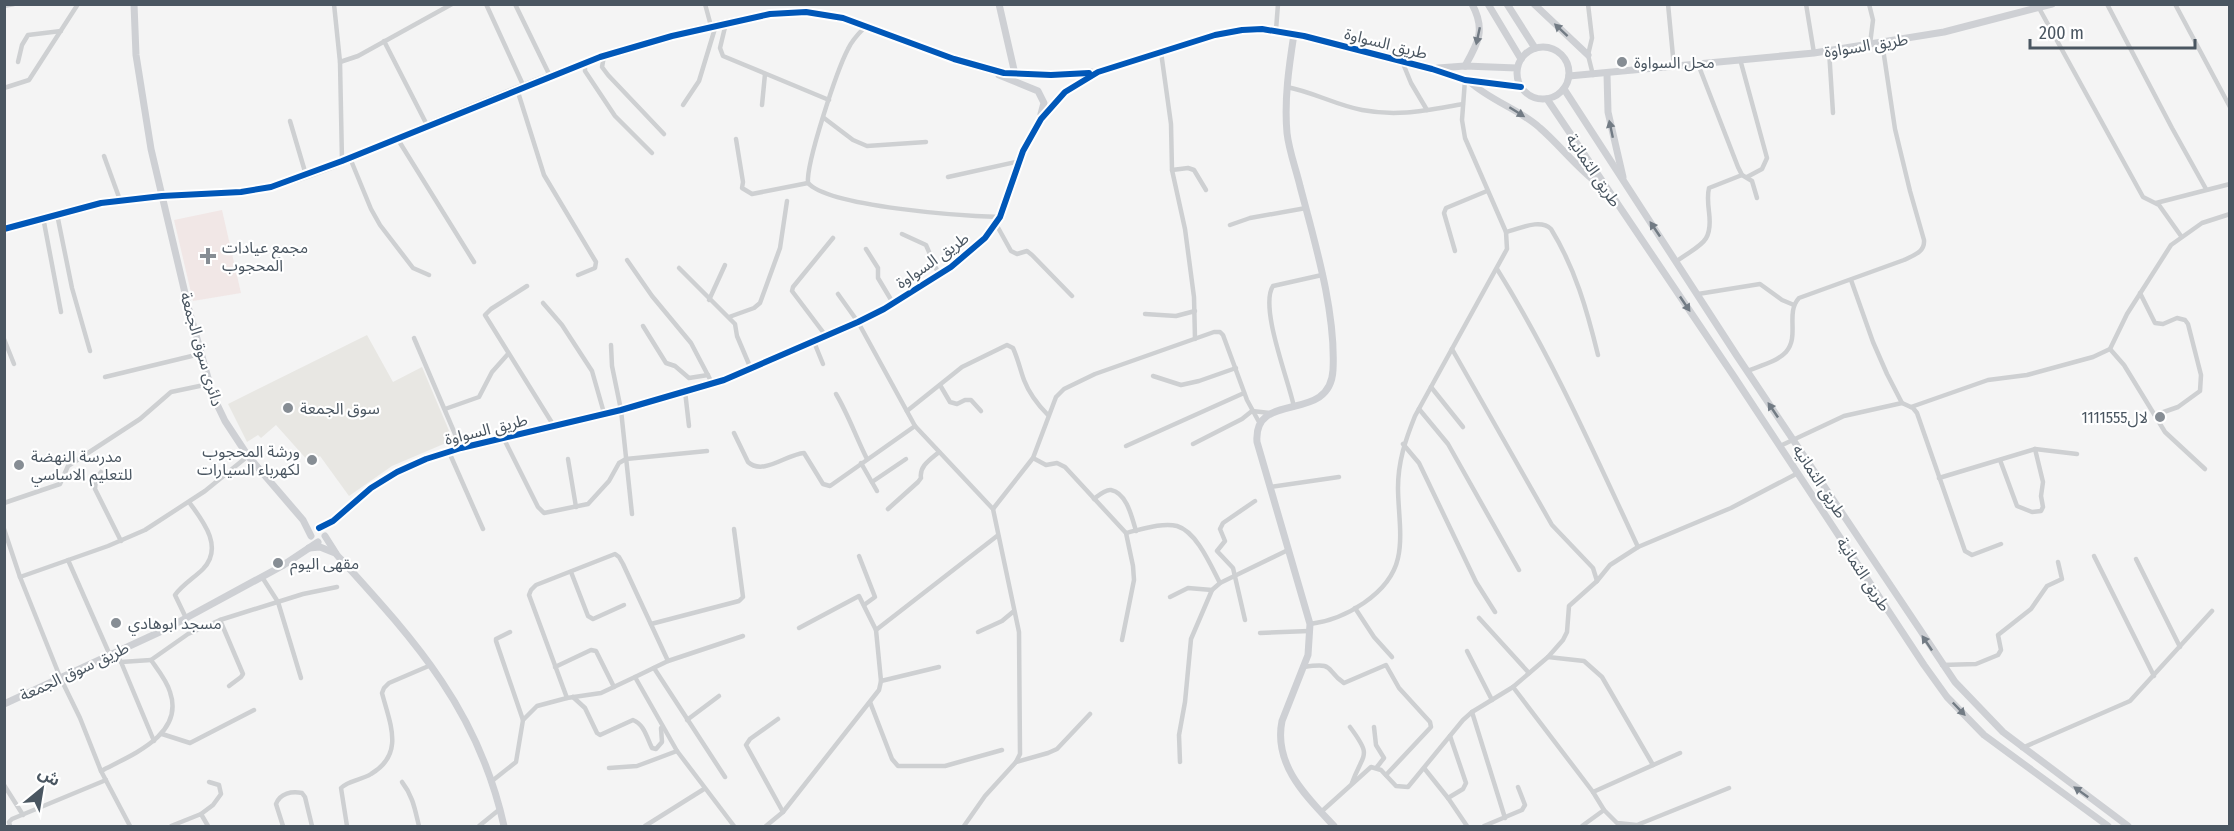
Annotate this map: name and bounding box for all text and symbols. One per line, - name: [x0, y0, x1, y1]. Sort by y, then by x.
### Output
- scale bar: [2030, 12, 2195, 50]
- text: 200 m: [2039, 22, 2084, 44]
- one-way arrow: [1553, 23, 1568, 37]
- street label: طريق السواوة: [1342, 24, 1429, 64]
- one-way arrow: [1473, 27, 1482, 46]
- street label: طريق السواوة: [1823, 29, 1910, 62]
- place label: محل السواوة: [1634, 53, 1715, 72]
- marker: محل السواوة: [1615, 55, 1629, 69]
- one-way arrow: [1509, 106, 1525, 117]
- one-way arrow: [1606, 119, 1615, 138]
- street label: طريق الثمانية: [1561, 130, 1625, 211]
- one-way arrow: [1650, 221, 1661, 237]
- street label: طريق السواوة: [892, 228, 973, 293]
- place label: مجمع عيادات المحجوب: [222, 238, 308, 275]
- marker: مجمع عيادات المحجوب: [199, 247, 217, 265]
- street label: دائرى سوق الجمعة: [176, 290, 227, 408]
- one-way arrow: [1679, 296, 1691, 312]
- place label: سوق الجمعة: [300, 399, 380, 418]
- marker: سوق الجمعة: [281, 401, 295, 415]
- one-way arrow: [1768, 402, 1779, 418]
- place label: 1111555لال: [2081, 408, 2148, 428]
- street label: طريق السواوة: [443, 410, 530, 450]
- marker: 1111555لال: [2153, 410, 2167, 424]
- street label: طريق الثمانيه: [1788, 441, 1851, 522]
- place label: ورشة المحجوب لكهرباء السيارات: [197, 442, 300, 479]
- place label: مدرسة النهضة للتعليم الاساسي: [31, 447, 132, 487]
- marker: ورشة المحجوب لكهرباء السيارات: [305, 453, 319, 467]
- marker: مدرسة النهضة للتعليم الاساسي: [12, 458, 26, 472]
- street label: طريق الثمانية: [1832, 534, 1895, 615]
- place label: مقهى اليوم: [290, 554, 359, 576]
- marker: مقهى اليوم: [271, 556, 285, 570]
- place label: مسجد ابوهادي: [128, 614, 222, 636]
- marker: مسجد ابوهادي: [109, 616, 123, 630]
- one-way arrow: [1922, 635, 1933, 651]
- street label: طريق سوق الجمعة: [17, 638, 132, 706]
- one-way arrow: [1952, 701, 1965, 716]
- north arrow: [12, 759, 72, 819]
- text: ش: [35, 763, 64, 790]
- one-way arrow: [2074, 786, 2090, 798]

